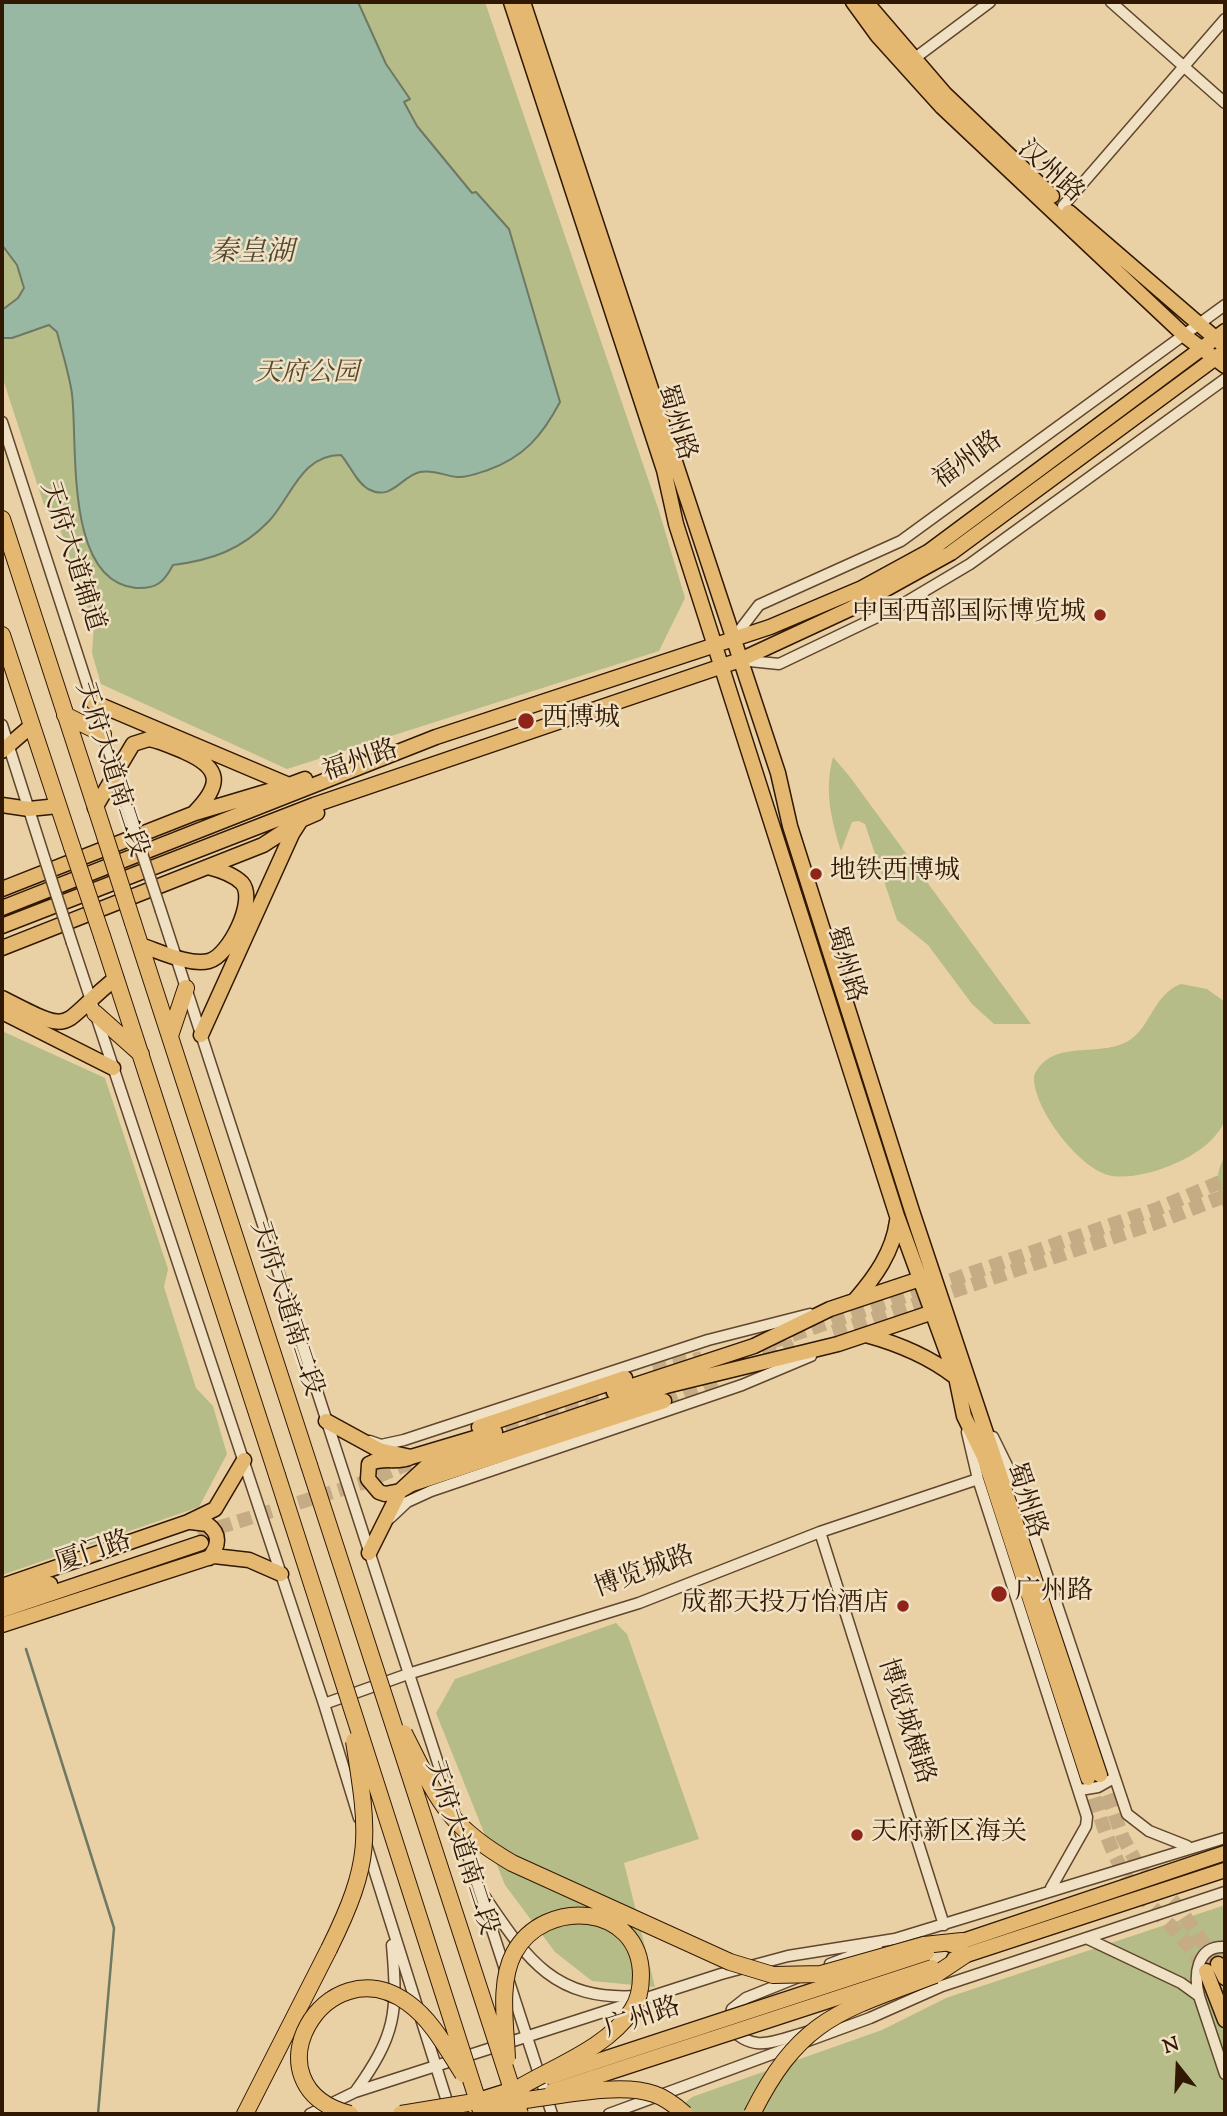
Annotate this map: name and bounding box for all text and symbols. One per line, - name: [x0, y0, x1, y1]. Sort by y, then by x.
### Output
- street label: 汉州路: [1010, 135, 1088, 211]
- water label: 秦皇湖: [210, 238, 294, 272]
- park label: 天府公园: [255, 360, 359, 392]
- street label: 蜀州路: [648, 381, 700, 465]
- street label: 福州路: [928, 426, 1010, 498]
- street label: 天府大道辅道: [31, 478, 109, 636]
- place label: 中国西部国际博览城: [852, 599, 1086, 631]
- marker: 中国西部国际博览城: [1092, 607, 1108, 623]
- street label: 天府大道南二段: [66, 679, 152, 861]
- place label: 西博城: [542, 705, 620, 737]
- marker: 西博城: [516, 711, 536, 731]
- street label: 福州路: [319, 736, 403, 790]
- place label: 地铁西博城: [830, 858, 960, 890]
- marker: 地铁西博城: [808, 866, 824, 882]
- street label: 蜀州路: [817, 923, 869, 1007]
- street label: 天府大道南二段: [241, 1218, 327, 1400]
- street label: 蜀州路: [997, 1459, 1051, 1543]
- street label: 厦门路: [52, 1527, 136, 1581]
- street label: 博览城路: [591, 1542, 699, 1606]
- place label: 广州路: [1015, 1578, 1093, 1610]
- marker: 广州路: [989, 1584, 1009, 1604]
- place label: 成都天投万怡酒店: [681, 1590, 889, 1622]
- marker: 成都天投万怡酒店: [895, 1598, 911, 1614]
- street label: 博览城横路: [869, 1655, 939, 1789]
- street label: 天府大道南二段: [416, 1757, 502, 1939]
- place label: 天府新区海关: [871, 1819, 1027, 1851]
- marker: 天府新区海关: [849, 1827, 865, 1843]
- street label: 广州路: [601, 1993, 685, 2047]
- text: N: [1160, 2031, 1183, 2062]
- north arrow: [1143, 2032, 1213, 2102]

